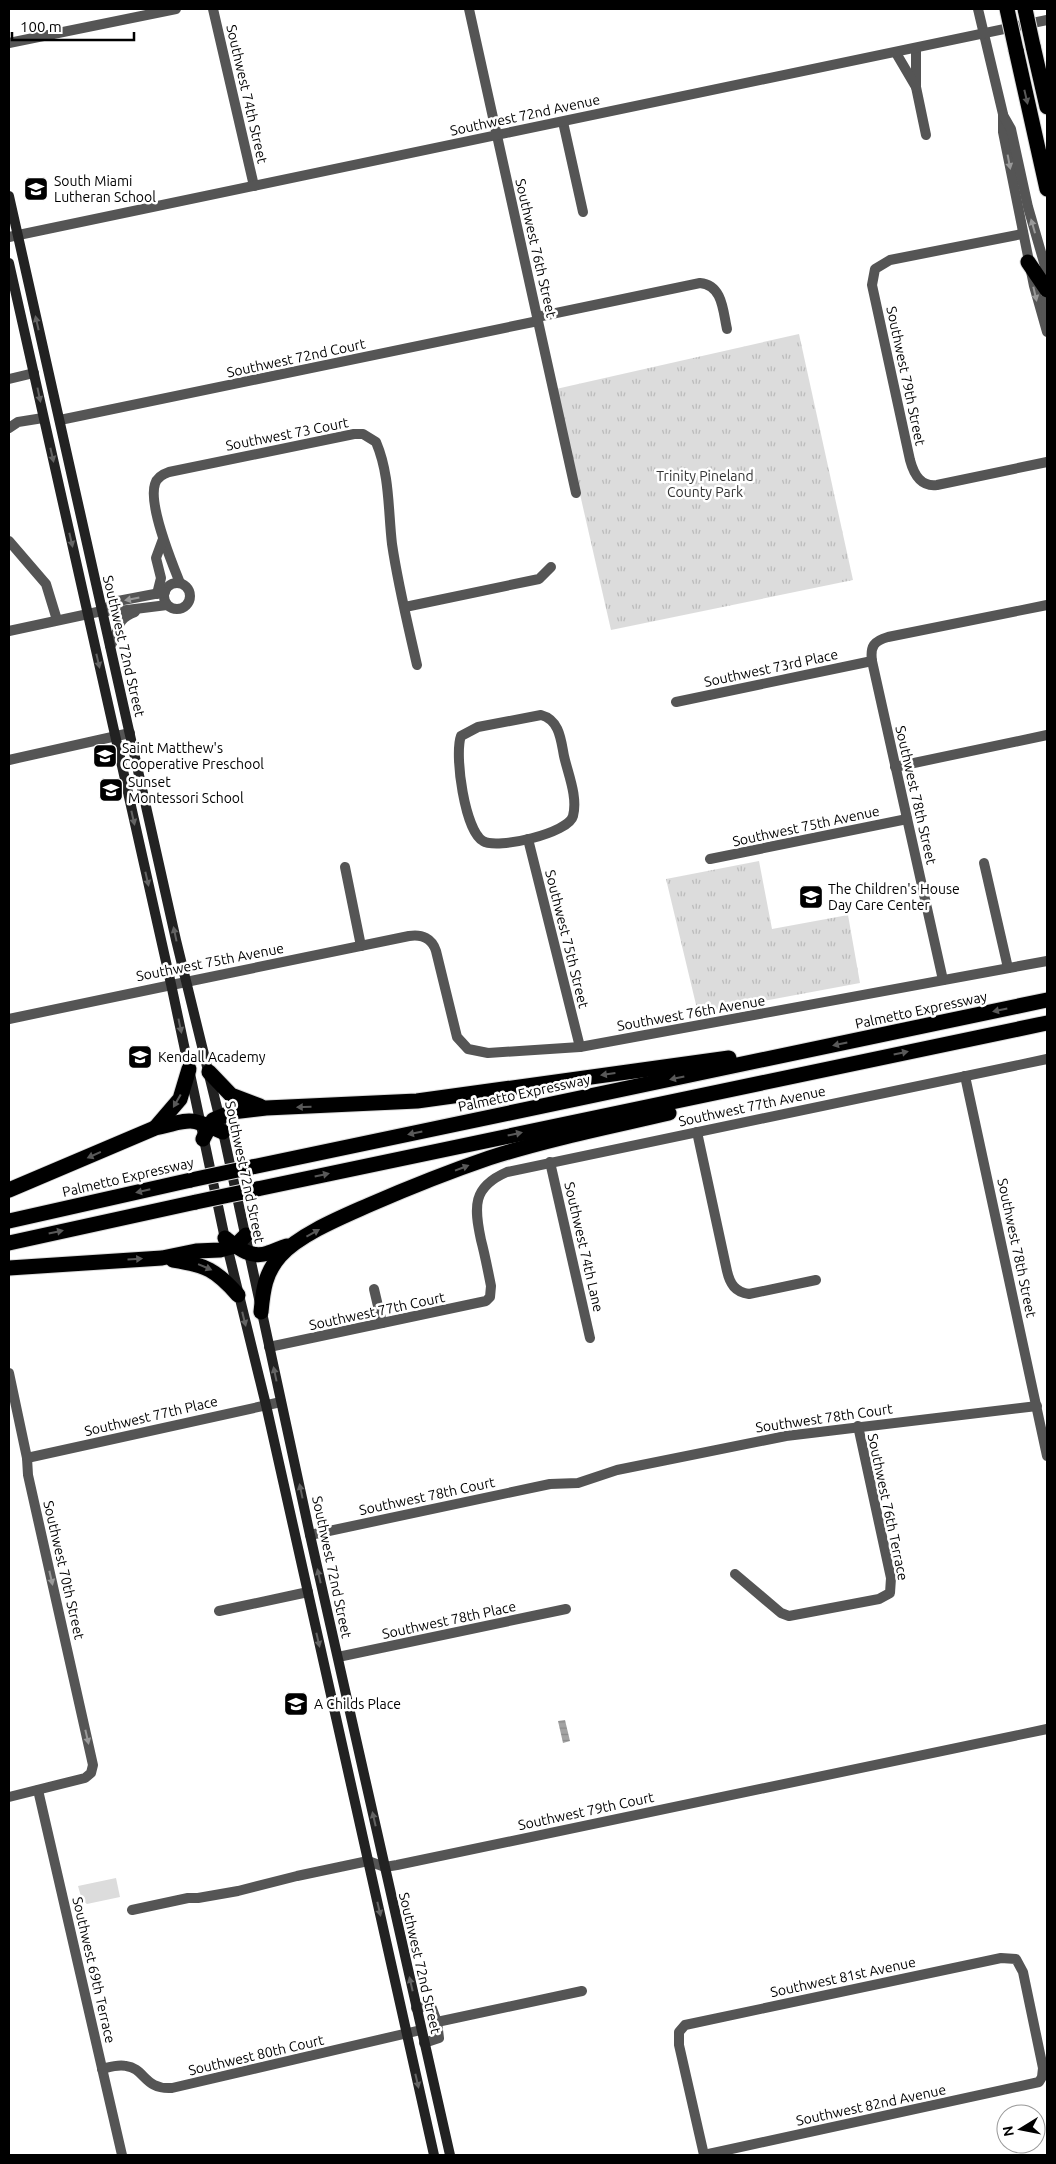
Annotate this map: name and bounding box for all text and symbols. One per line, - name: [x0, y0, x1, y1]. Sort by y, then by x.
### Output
- scale bar: [12, 10, 135, 42]
- text: 100 m: [20, 18, 62, 35]
- street label: Southwest 74th Street: [223, 23, 271, 165]
- one-way arrow: [1023, 90, 1031, 106]
- street label: Southwest 72nd Avenue: [449, 91, 601, 139]
- one-way arrow: [1005, 155, 1013, 170]
- place label: South Miami Lutheran School: [54, 173, 156, 205]
- school or university icon: South Miami Lutheran School: [23, 176, 49, 202]
- street label: Southwest 76th Street: [512, 177, 560, 319]
- one-way arrow: [1029, 218, 1037, 233]
- one-way arrow: [1031, 287, 1039, 302]
- street label: Southwest 79th Street: [883, 305, 929, 448]
- one-way arrow: [33, 316, 41, 331]
- street label: Southwest 72nd Court: [225, 335, 367, 380]
- one-way arrow: [35, 388, 43, 404]
- street label: Southwest 73 Court: [224, 414, 350, 454]
- one-way arrow: [48, 447, 56, 462]
- park label: Trinity Pineland County Park: [656, 468, 754, 500]
- one-way arrow: [67, 532, 75, 547]
- street label: Southwest 72nd Street: [100, 574, 148, 719]
- one-way arrow: [124, 595, 140, 603]
- street label: Southwest 73rd Place: [703, 646, 839, 690]
- one-way arrow: [94, 654, 102, 669]
- street label: Southwest 78th Street: [892, 724, 940, 866]
- place label: Saint Matthew's Cooperative Preschool: [122, 740, 264, 772]
- school or university icon: Saint Matthew's Cooperative Preschool: [92, 743, 118, 769]
- place label: Sunset Montessori School: [128, 774, 244, 806]
- school or university icon: Sunset Montessori School: [98, 777, 124, 803]
- street label: Southwest 75th Avenue: [731, 803, 881, 849]
- one-way arrow: [129, 810, 137, 825]
- street label: Southwest 75th Street: [542, 868, 592, 1010]
- one-way arrow: [143, 872, 151, 887]
- place label: The Children's House Day Care Center: [828, 881, 960, 913]
- school or university icon: The Children's House Day Care Center: [798, 884, 824, 910]
- one-way arrow: [171, 926, 179, 942]
- street label: Southwest 75th Avenue: [135, 940, 285, 984]
- street label: Palmetto Expressway: [854, 988, 989, 1032]
- street label: Southwest 76th Avenue: [616, 992, 766, 1034]
- one-way arrow: [992, 1006, 1007, 1014]
- one-way arrow: [176, 1019, 184, 1034]
- one-way arrow: [832, 1040, 848, 1048]
- school or university icon: Kendall Academy: [127, 1044, 153, 1070]
- place label: Kendall Academy: [158, 1049, 266, 1065]
- one-way arrow: [893, 1049, 909, 1057]
- one-way arrow: [600, 1070, 616, 1078]
- street label: Palmetto Expressway: [457, 1071, 592, 1115]
- one-way arrow: [669, 1074, 684, 1082]
- street label: Southwest 77th Avenue: [677, 1083, 827, 1129]
- one-way arrow: [173, 1095, 182, 1108]
- street label: Southwest 72nd Street: [222, 1100, 268, 1245]
- one-way arrow: [296, 1104, 312, 1112]
- one-way arrow: [406, 1129, 422, 1137]
- one-way arrow: [508, 1130, 524, 1138]
- one-way arrow: [87, 1151, 101, 1159]
- street label: Palmetto Expressway: [61, 1154, 196, 1200]
- one-way arrow: [455, 1164, 470, 1172]
- one-way arrow: [314, 1171, 330, 1179]
- street label: Southwest 78th Street: [994, 1177, 1040, 1320]
- street label: Southwest 74th Lane: [561, 1180, 607, 1314]
- one-way arrow: [136, 1187, 151, 1195]
- one-way arrow: [49, 1228, 65, 1236]
- one-way arrow: [306, 1229, 321, 1237]
- one-way arrow: [127, 1255, 143, 1263]
- one-way arrow: [198, 1263, 212, 1271]
- street label: Southwest 77th Court: [308, 1289, 447, 1333]
- one-way arrow: [240, 1312, 248, 1327]
- one-way arrow: [271, 1367, 279, 1382]
- street label: Southwest 77th Place: [83, 1393, 219, 1439]
- street label: Southwest 78th Court: [754, 1400, 894, 1436]
- street label: Southwest 76th Terrace: [865, 1432, 911, 1582]
- street label: Southwest 78th Court: [358, 1474, 497, 1518]
- one-way arrow: [297, 1483, 305, 1498]
- street label: Southwest 72nd Street: [309, 1495, 355, 1640]
- street label: Southwest 70th Street: [40, 1499, 88, 1641]
- one-way arrow: [315, 1568, 323, 1583]
- one-way arrow: [47, 1571, 55, 1586]
- street label: Southwest 78th Place: [381, 1598, 517, 1642]
- one-way arrow: [314, 1632, 322, 1647]
- school or university icon: A Childs Place: [283, 1691, 309, 1717]
- place label: A Childs Place: [314, 1696, 401, 1712]
- one-way arrow: [83, 1729, 91, 1744]
- street label: Southwest 79th Court: [517, 1789, 656, 1833]
- one-way arrow: [370, 1812, 378, 1827]
- street label: Southwest 72nd Street: [396, 1891, 444, 2036]
- street label: Southwest 69th Terrace: [69, 1895, 119, 2045]
- one-way arrow: [375, 1901, 383, 1917]
- street label: Southwest 81st Avenue: [769, 1954, 917, 2000]
- one-way arrow: [407, 1976, 415, 1992]
- street label: Southwest 80th Court: [187, 2032, 326, 2078]
- one-way arrow: [413, 2074, 421, 2089]
- street label: Southwest 82nd Avenue: [795, 2081, 947, 2129]
- north arrow: [996, 2104, 1046, 2154]
- text: N: [999, 2125, 1017, 2138]

